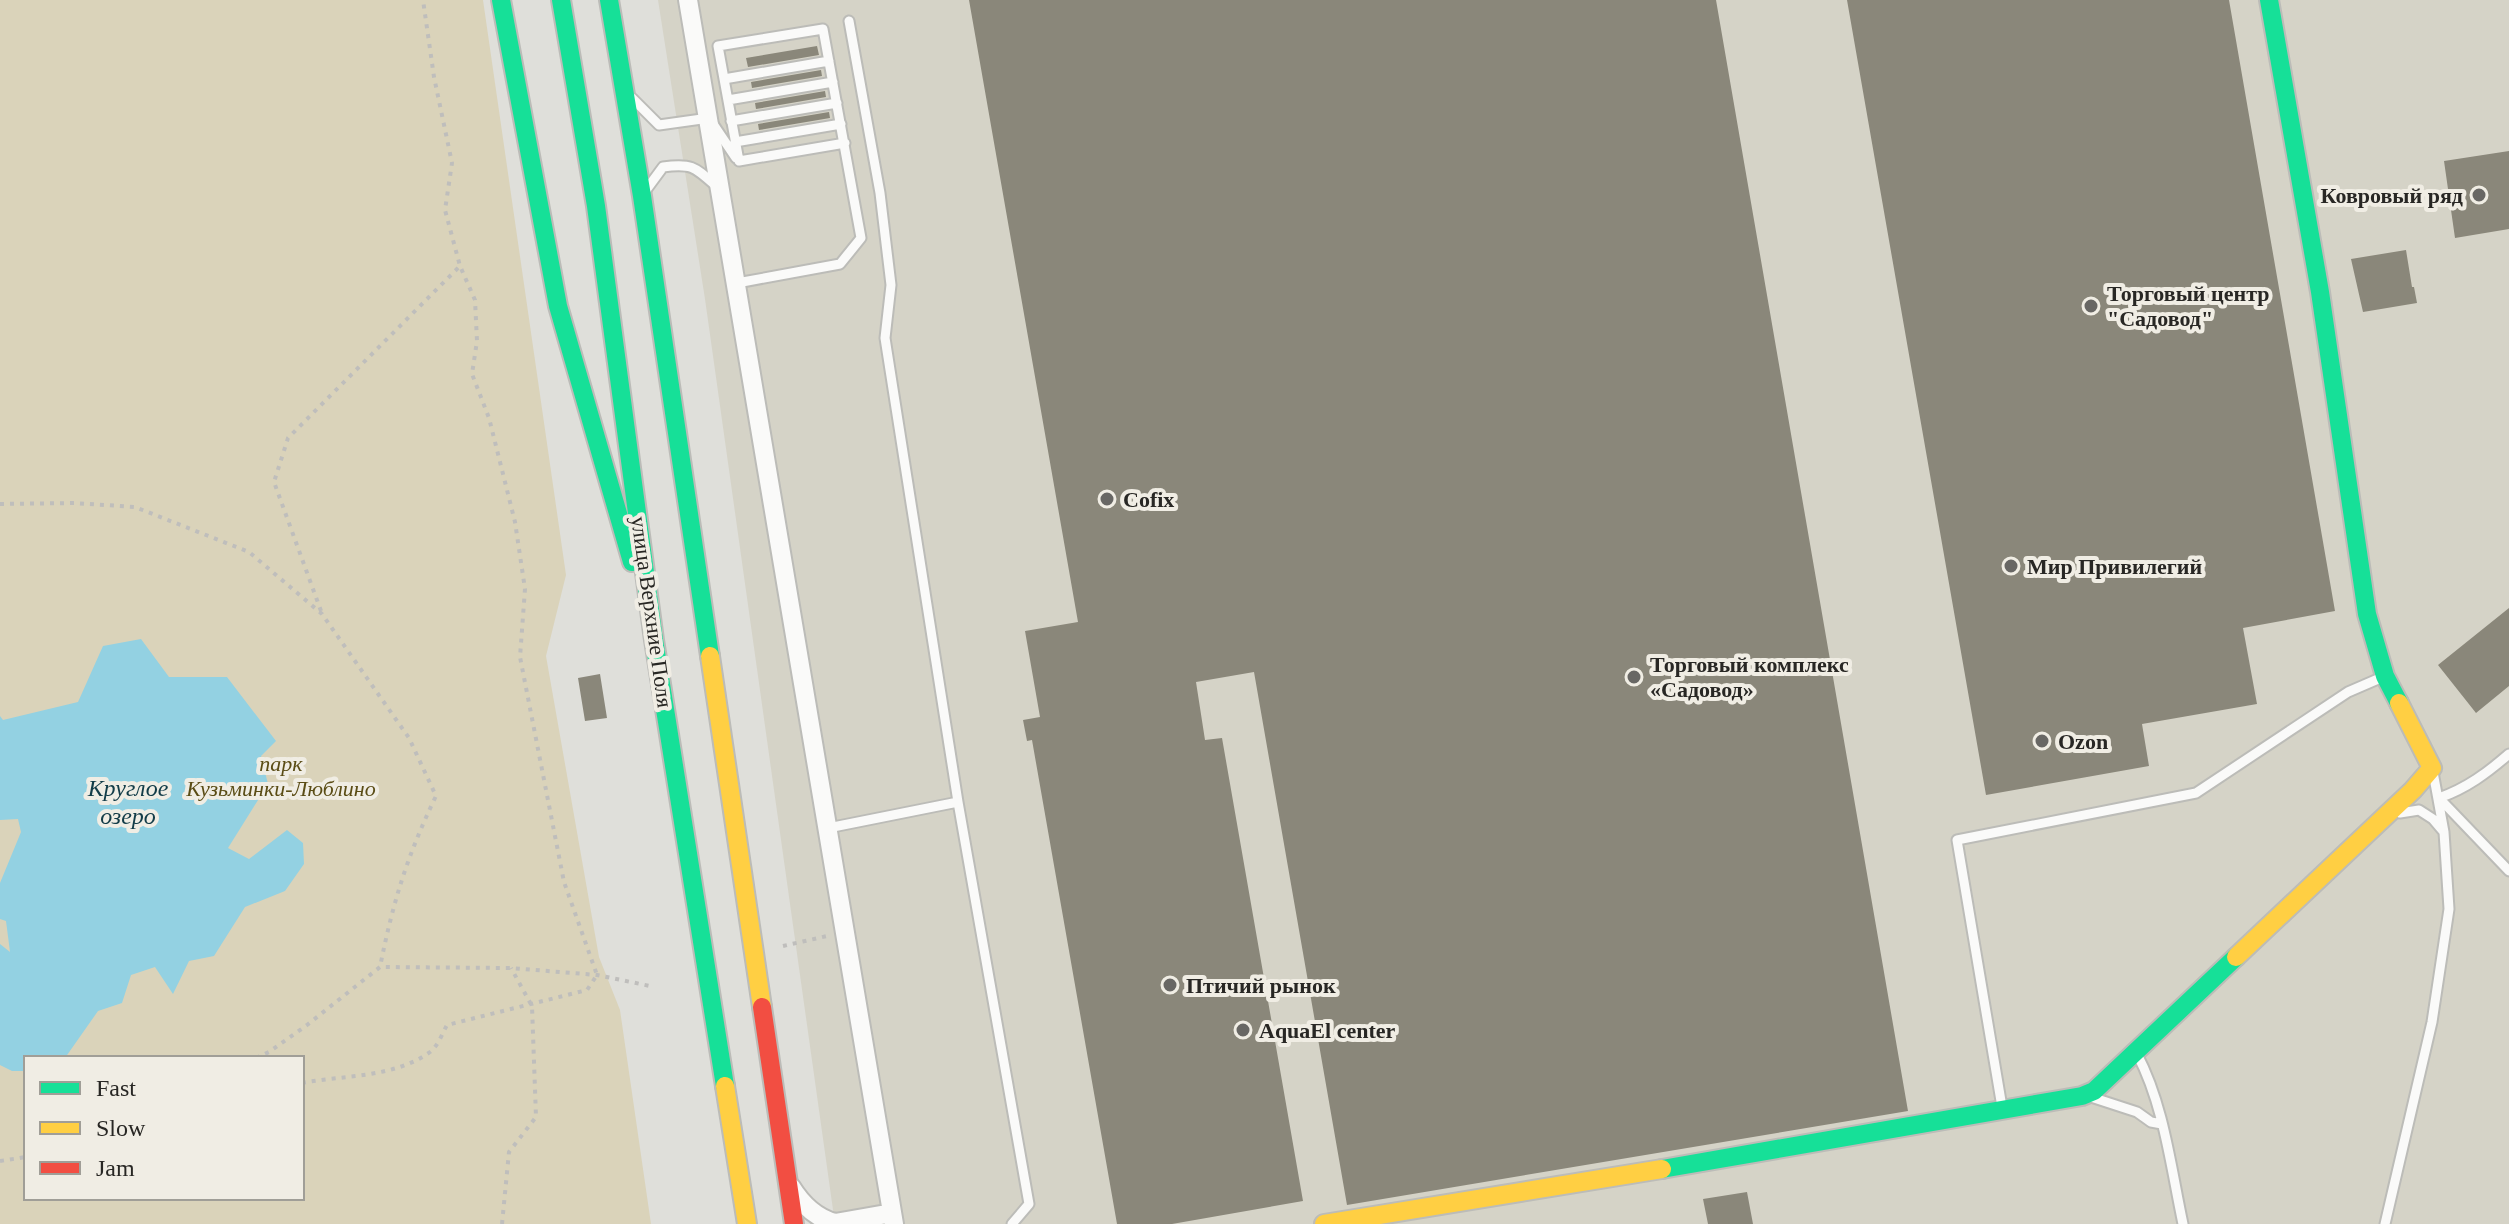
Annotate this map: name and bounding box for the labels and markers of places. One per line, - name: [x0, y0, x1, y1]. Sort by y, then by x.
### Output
- place label: Ковровый ряд: [2321, 183, 2463, 208]
- marker: Ковровый ряд: [2470, 186, 2488, 204]
- place label: Торговый центр "Садовод": [2107, 281, 2269, 331]
- marker: Торговый центр "Садовод": [2082, 297, 2100, 315]
- place label: Cofix: [1123, 487, 1174, 512]
- marker: Cofix: [1098, 490, 1116, 508]
- place label: Мир Привилегий: [2027, 554, 2203, 579]
- marker: Мир Привилегий: [2002, 557, 2020, 575]
- place label: Торговый комплекс «Садовод»: [1650, 652, 1849, 702]
- marker: Торговый комплекс «Садовод»: [1625, 668, 1643, 686]
- place label: Ozon: [2058, 729, 2108, 754]
- marker: Ozon: [2033, 732, 2051, 750]
- place label: Птичий рынок: [1186, 973, 1336, 998]
- marker: Птичий рынок: [1161, 976, 1179, 994]
- place label: AquaEl center: [1259, 1018, 1396, 1043]
- marker: AquaEl center: [1234, 1021, 1252, 1039]

